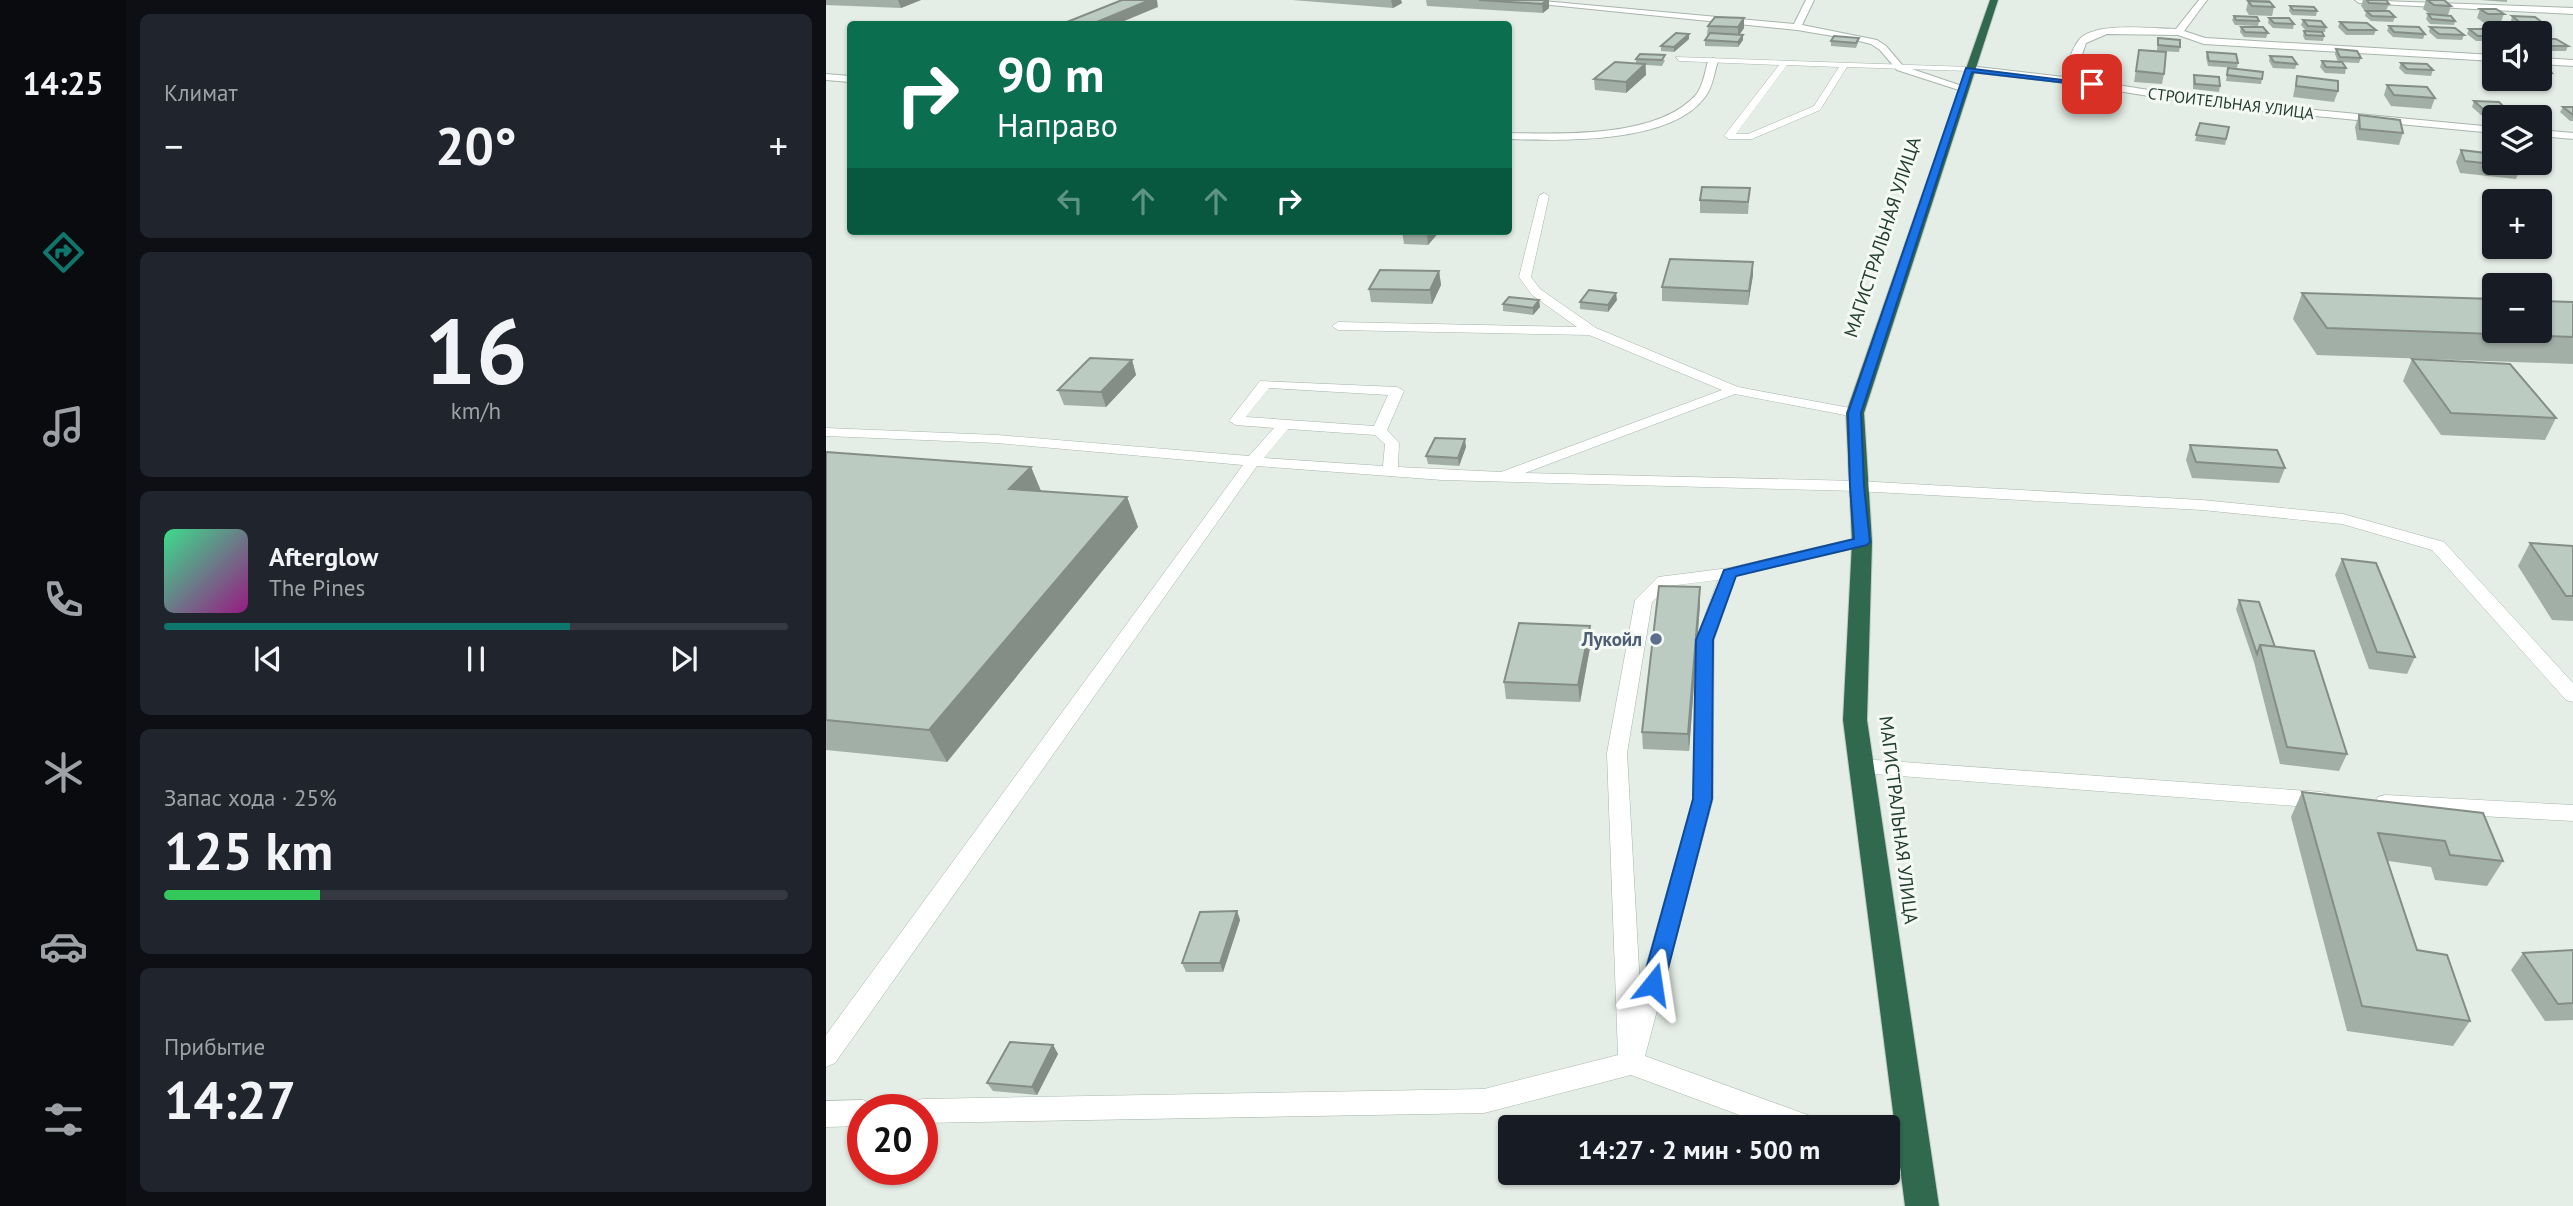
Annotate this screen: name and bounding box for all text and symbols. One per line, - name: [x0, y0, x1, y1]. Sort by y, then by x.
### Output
- map controls: [2482, 21, 2552, 343]
- button: sound: [2482, 21, 2552, 91]
- text: 90 m: [997, 42, 1104, 106]
- icon: right: [882, 49, 973, 140]
- pin: [2062, 54, 2122, 114]
- text: 14:25: [22, 62, 104, 104]
- icon: arrive: [2073, 65, 2111, 103]
- text: Климат: [164, 78, 238, 107]
- street label: СТРОИТЕЛЬНАЯ УЛИЦА: [2147, 83, 2316, 123]
- text: Направо: [997, 104, 1118, 146]
- button: layers: [2482, 105, 2552, 175]
- text: 20°: [435, 112, 517, 179]
- text: −: [164, 121, 183, 170]
- text: +: [769, 121, 788, 170]
- street label: МАГИСТРАЛЬНАЯ УЛИЦА: [1838, 134, 1926, 340]
- icon: left: [1051, 182, 1089, 220]
- icon: ahead: [1124, 182, 1162, 220]
- icon: ahead: [1197, 182, 1235, 220]
- icon: right: [1270, 182, 1308, 220]
- button: +: [2482, 189, 2552, 259]
- icon: directions: [39, 228, 88, 277]
- button: −: [2482, 273, 2552, 343]
- text: 16: [424, 291, 528, 409]
- text: km/h: [451, 396, 501, 425]
- icon: music: [39, 402, 88, 451]
- text: Afterglow: [269, 540, 378, 573]
- text: The Pines: [269, 573, 365, 602]
- icon: phone: [39, 575, 88, 624]
- place label: Лукойл: [1581, 627, 1642, 651]
- marker: Лукойл: [1648, 631, 1664, 647]
- icon: previous: [249, 640, 287, 678]
- icon: pause: [457, 640, 495, 678]
- icon: next: [665, 640, 703, 678]
- street label: МАГИСТРАЛЬНАЯ УЛИЦА: [1874, 715, 1924, 925]
- icon: climate: [39, 748, 88, 797]
- text: Запас хода · 25%: [164, 783, 337, 812]
- text: 125 km: [164, 817, 333, 884]
- icon: car: [39, 922, 88, 971]
- position arrow: [1616, 947, 1690, 1021]
- text: Прибытие: [164, 1032, 265, 1061]
- text: 14:27: [164, 1066, 296, 1133]
- speed limit sign: 20: [847, 1094, 938, 1185]
- icon: filters: [39, 1095, 88, 1144]
- text: 14:27 · 2 мин · 500 m: [1578, 1133, 1820, 1166]

